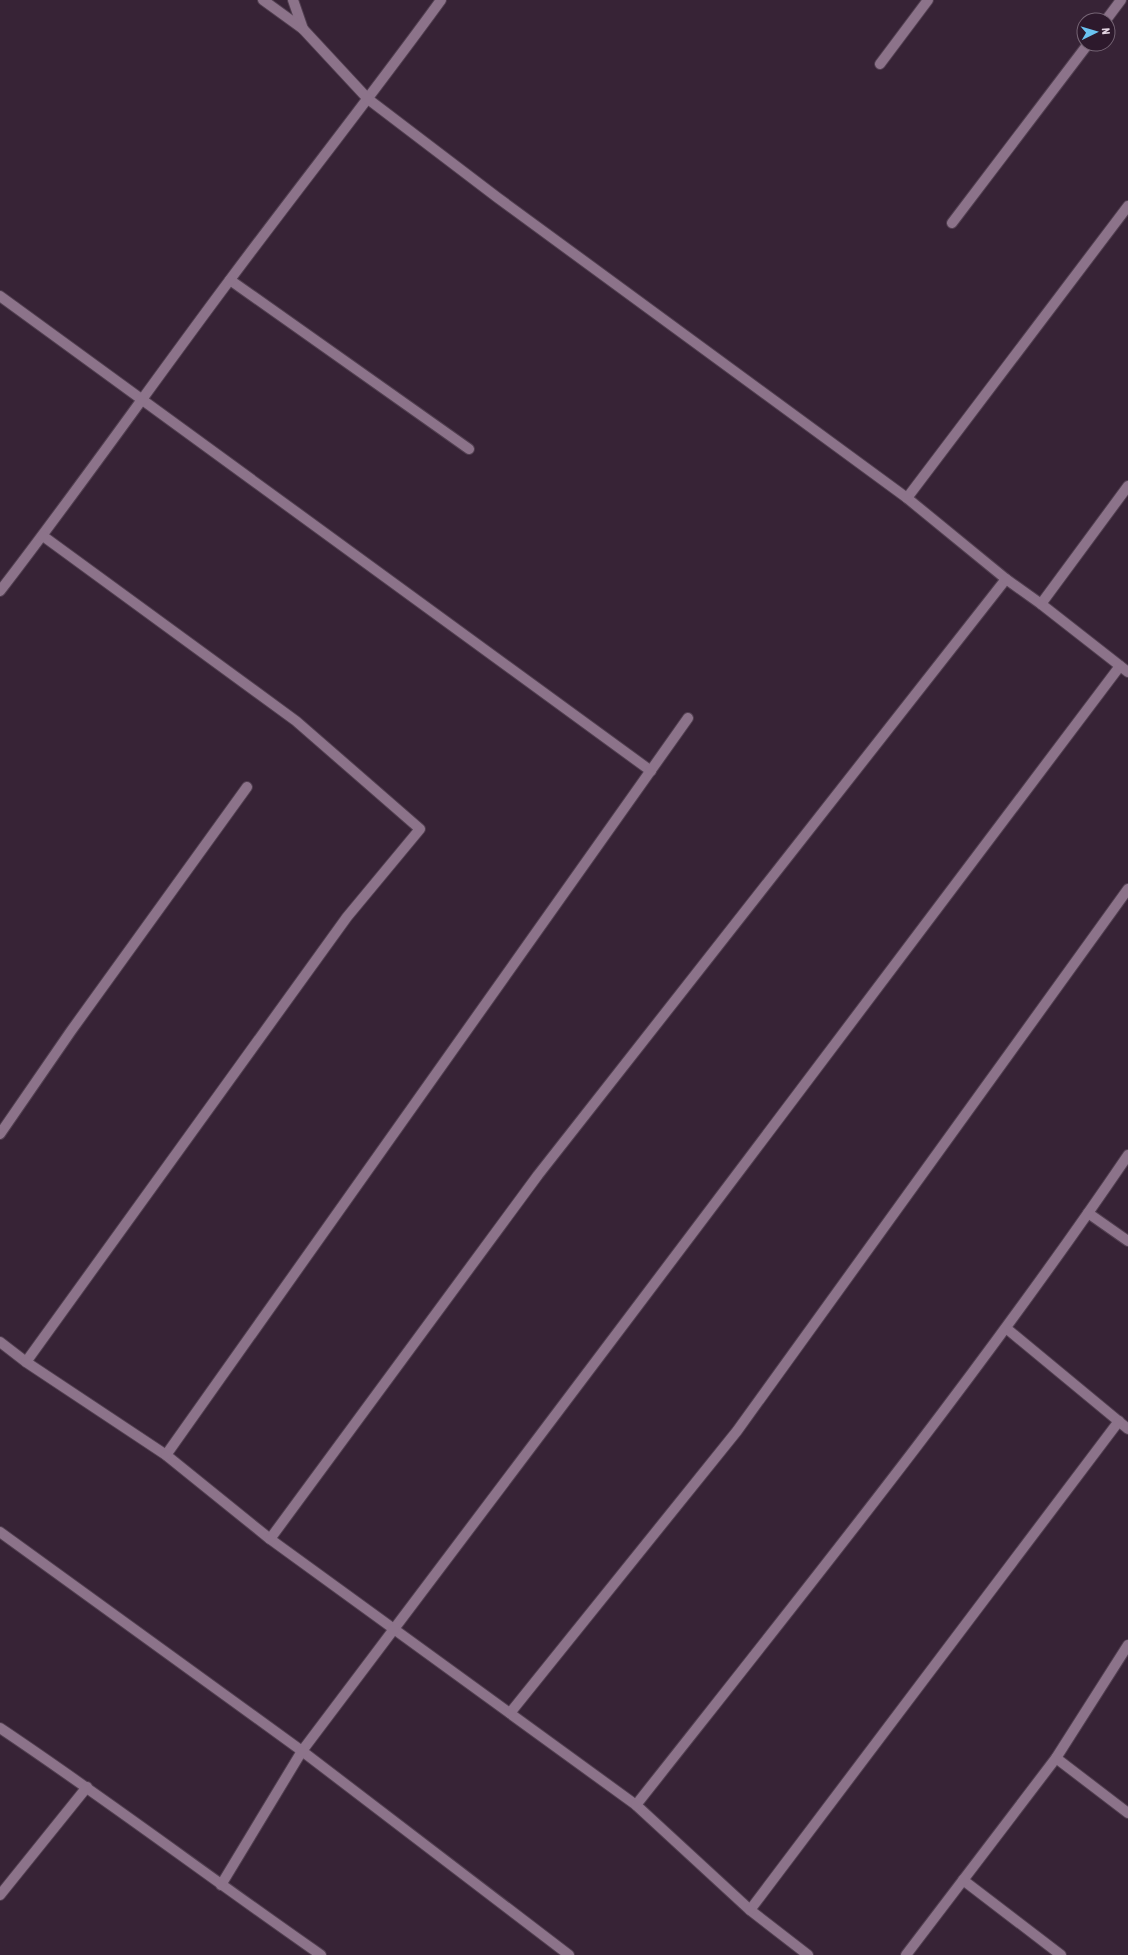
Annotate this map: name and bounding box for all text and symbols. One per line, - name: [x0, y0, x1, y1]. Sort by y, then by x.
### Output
- north arrow: [1076, 12, 1116, 52]
- text: N: [1100, 27, 1112, 35]

